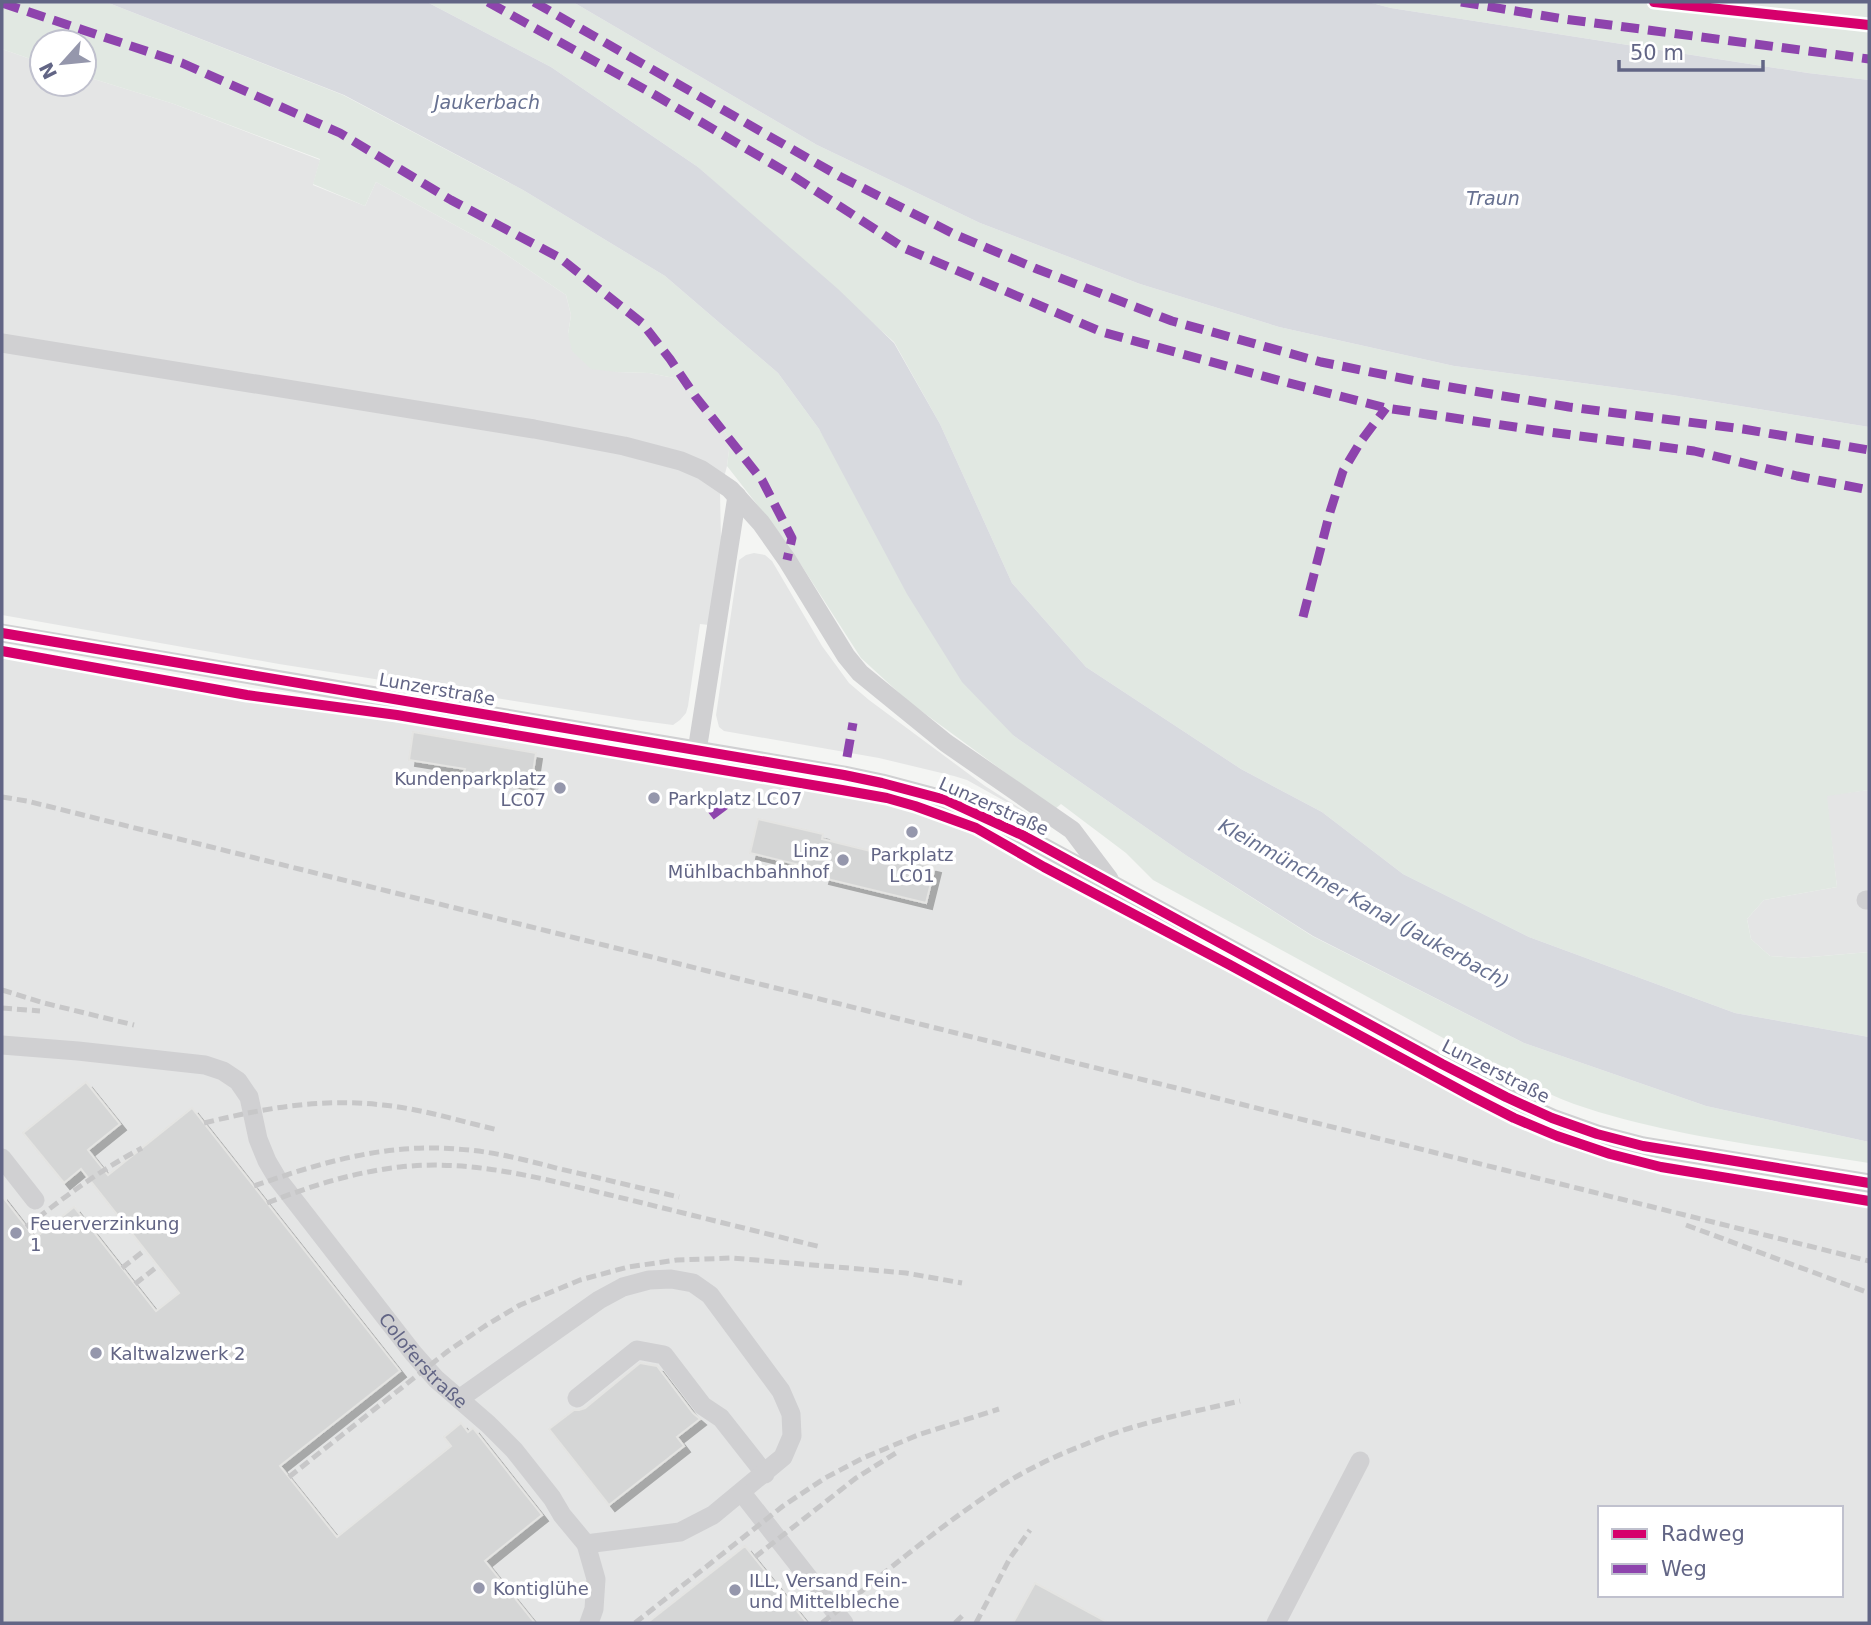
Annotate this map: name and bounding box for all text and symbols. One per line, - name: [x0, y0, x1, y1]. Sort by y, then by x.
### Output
- north arrow: [28, 28, 98, 98]
- scale bar: [1619, 28, 1762, 72]
- text: 50 m: [1630, 41, 1684, 65]
- text: N: [34, 59, 61, 83]
- water label: Jaukerbach: [430, 91, 540, 113]
- water label: Traun: [1466, 187, 1520, 209]
- street label: Lunzerstraße: [377, 668, 497, 710]
- place label: Kundenparkplatz LC07: [394, 768, 546, 810]
- street label: Lunzerstraße: [936, 772, 1052, 840]
- marker: Kundenparkplatz LC07: [552, 780, 568, 796]
- place label: Parkplatz LC07: [668, 788, 802, 809]
- marker: Parkplatz LC07: [646, 790, 662, 806]
- water label: Kleinmünchner Kanal (Jaukerbach): [1215, 814, 1513, 992]
- marker: Parkplatz LC01: [904, 824, 920, 840]
- place label: Linz Mühlbachbahnhof: [668, 840, 830, 882]
- place label: Parkplatz LC01: [871, 844, 953, 886]
- marker: Linz Mühlbachbahnhof: [835, 852, 851, 868]
- street label: Lunzerstraße: [1439, 1035, 1553, 1107]
- place label: Feuerverzinkung 1: [30, 1213, 179, 1255]
- marker: Feuerverzinkung 1: [8, 1225, 24, 1241]
- street label: Coloferstraße: [375, 1308, 472, 1412]
- place label: Kaltwalzwerk 2: [110, 1343, 246, 1364]
- marker: Kaltwalzwerk 2: [88, 1345, 104, 1361]
- legend: [1598, 1506, 1843, 1597]
- text: Radweg: [1661, 1522, 1745, 1546]
- text: Weg: [1661, 1557, 1707, 1581]
- place label: ILL, Versand Fein- und Mittelbleche: [749, 1570, 908, 1612]
- place label: Kontiglühe: [493, 1578, 589, 1599]
- marker: Kontiglühe: [471, 1580, 487, 1596]
- marker: ILL, Versand Fein- und Mittelbleche: [727, 1582, 743, 1598]

